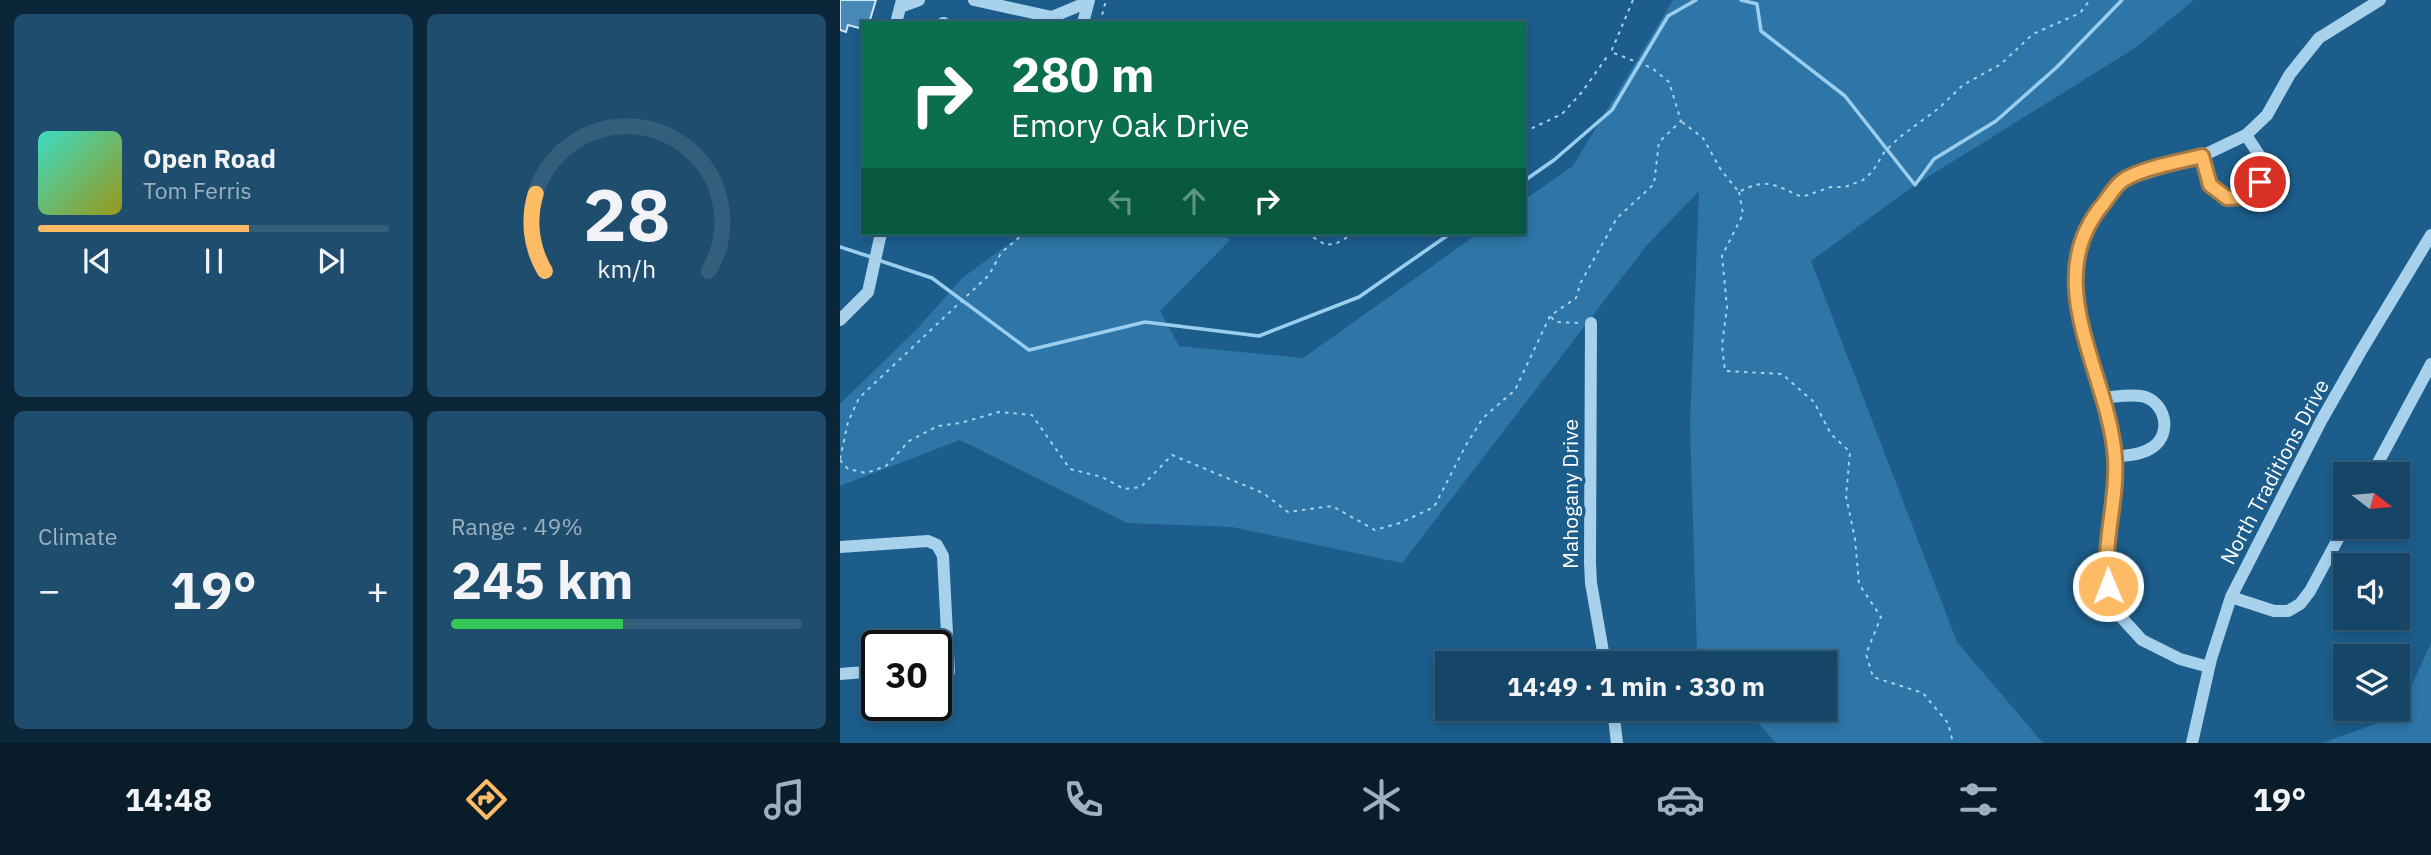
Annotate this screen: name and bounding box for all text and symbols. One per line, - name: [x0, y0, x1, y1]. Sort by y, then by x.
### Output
- text: 280 m: [1011, 42, 1155, 105]
- icon: right: [896, 49, 987, 140]
- text: Emory Oak Drive: [1011, 104, 1250, 146]
- text: Open Road: [143, 141, 276, 175]
- pin: [2230, 152, 2290, 212]
- icon: arrive: [2241, 163, 2279, 201]
- text: 28: [583, 167, 670, 262]
- text: Tom Ferris: [143, 175, 252, 205]
- icon: left: [1102, 182, 1140, 220]
- icon: ahead: [1175, 182, 1213, 220]
- icon: right: [1248, 182, 1286, 220]
- icon: previous: [78, 242, 116, 280]
- icon: pause: [195, 242, 233, 280]
- icon: next: [312, 242, 350, 280]
- text: km/h: [597, 252, 656, 285]
- street label: North Traditions Drive: [2213, 374, 2335, 569]
- street label: Mahogany Drive: [1556, 419, 1584, 569]
- north arrow: [2333, 462, 2410, 539]
- map controls: [2333, 462, 2410, 721]
- text: Range · 49%: [451, 511, 583, 541]
- text: Climate: [38, 521, 117, 551]
- text: 245 km: [451, 546, 633, 613]
- position arrow: [2071, 549, 2145, 623]
- button: sound: [2333, 553, 2410, 630]
- text: 19°: [170, 556, 257, 623]
- text: −: [38, 565, 61, 614]
- text: +: [366, 565, 389, 614]
- speed limit sign: 30: [861, 630, 952, 721]
- button: layers: [2333, 644, 2410, 721]
- text: 14:49 · 1 min · 330 m: [1507, 669, 1765, 703]
- icon: directions: [462, 775, 511, 824]
- icon: music: [760, 775, 809, 824]
- icon: phone: [1059, 775, 1108, 824]
- icon: climate: [1357, 775, 1406, 824]
- icon: car: [1656, 775, 1705, 824]
- icon: filters: [1954, 775, 2003, 824]
- text: 14:48: [125, 778, 212, 820]
- text: 19°: [2253, 778, 2306, 820]

